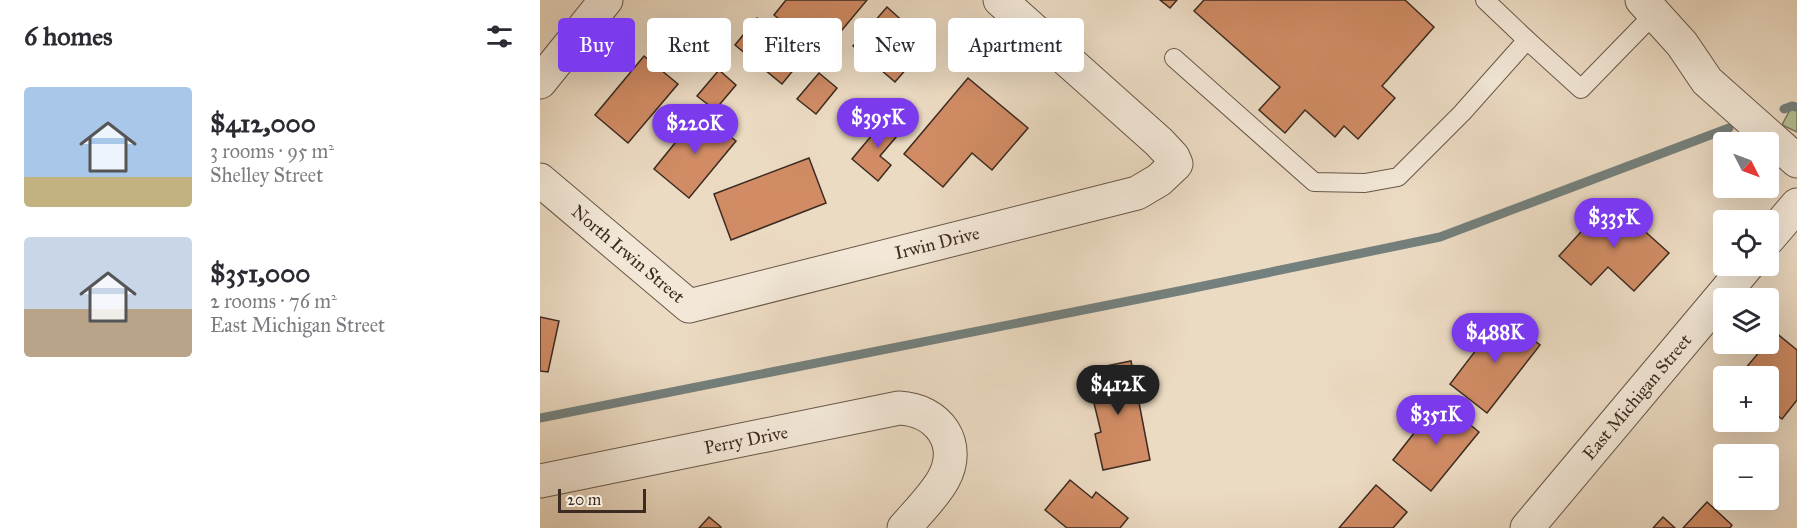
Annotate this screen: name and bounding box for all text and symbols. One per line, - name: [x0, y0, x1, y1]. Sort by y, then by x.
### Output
- chip: Buy: [558, 18, 635, 72]
- chip: Rent: [647, 18, 731, 72]
- chip: Filters: [743, 18, 842, 72]
- chip: New: [854, 18, 936, 72]
- chip: Apartment: [948, 18, 1084, 72]
- text: 6 homes: [24, 20, 113, 52]
- icon: filters: [483, 20, 516, 53]
- pin: $395K: [836, 98, 920, 149]
- pin: $220K: [653, 104, 737, 155]
- text: $395K: [851, 105, 905, 129]
- text: $412,000: [210, 107, 316, 139]
- icon: home: [72, 111, 144, 183]
- text: $220K: [666, 111, 724, 135]
- north arrow: [1713, 132, 1779, 198]
- map controls: [1713, 132, 1779, 510]
- text: 3 rooms · 95 m²: [210, 139, 334, 163]
- text: Shelley Street: [210, 163, 323, 187]
- pin: $335K: [1572, 198, 1656, 249]
- street label: North Irwin Street: [567, 200, 689, 308]
- text: $335K: [1588, 205, 1640, 229]
- button: locate: [1713, 210, 1779, 276]
- street label: Irwin Drive: [892, 222, 982, 264]
- text: $351,000: [210, 257, 310, 289]
- icon: home: [72, 261, 144, 333]
- button: layers: [1713, 288, 1779, 354]
- text: 2 rooms · 76 m²: [210, 289, 337, 313]
- text: East Michigan Street: [210, 313, 385, 337]
- pin: $488K: [1453, 313, 1537, 364]
- text: $488K: [1466, 320, 1524, 344]
- street label: East Michigan Street: [1578, 329, 1697, 465]
- pin: $412K: [1076, 365, 1160, 416]
- button: +: [1713, 366, 1779, 432]
- text: $412K: [1090, 372, 1146, 396]
- pin: $351K: [1394, 395, 1478, 446]
- text: $351K: [1410, 402, 1462, 426]
- street label: Perry Drive: [702, 421, 790, 459]
- button: −: [1713, 444, 1779, 510]
- scale bar: [558, 486, 646, 514]
- text: 20 m: [567, 490, 601, 509]

